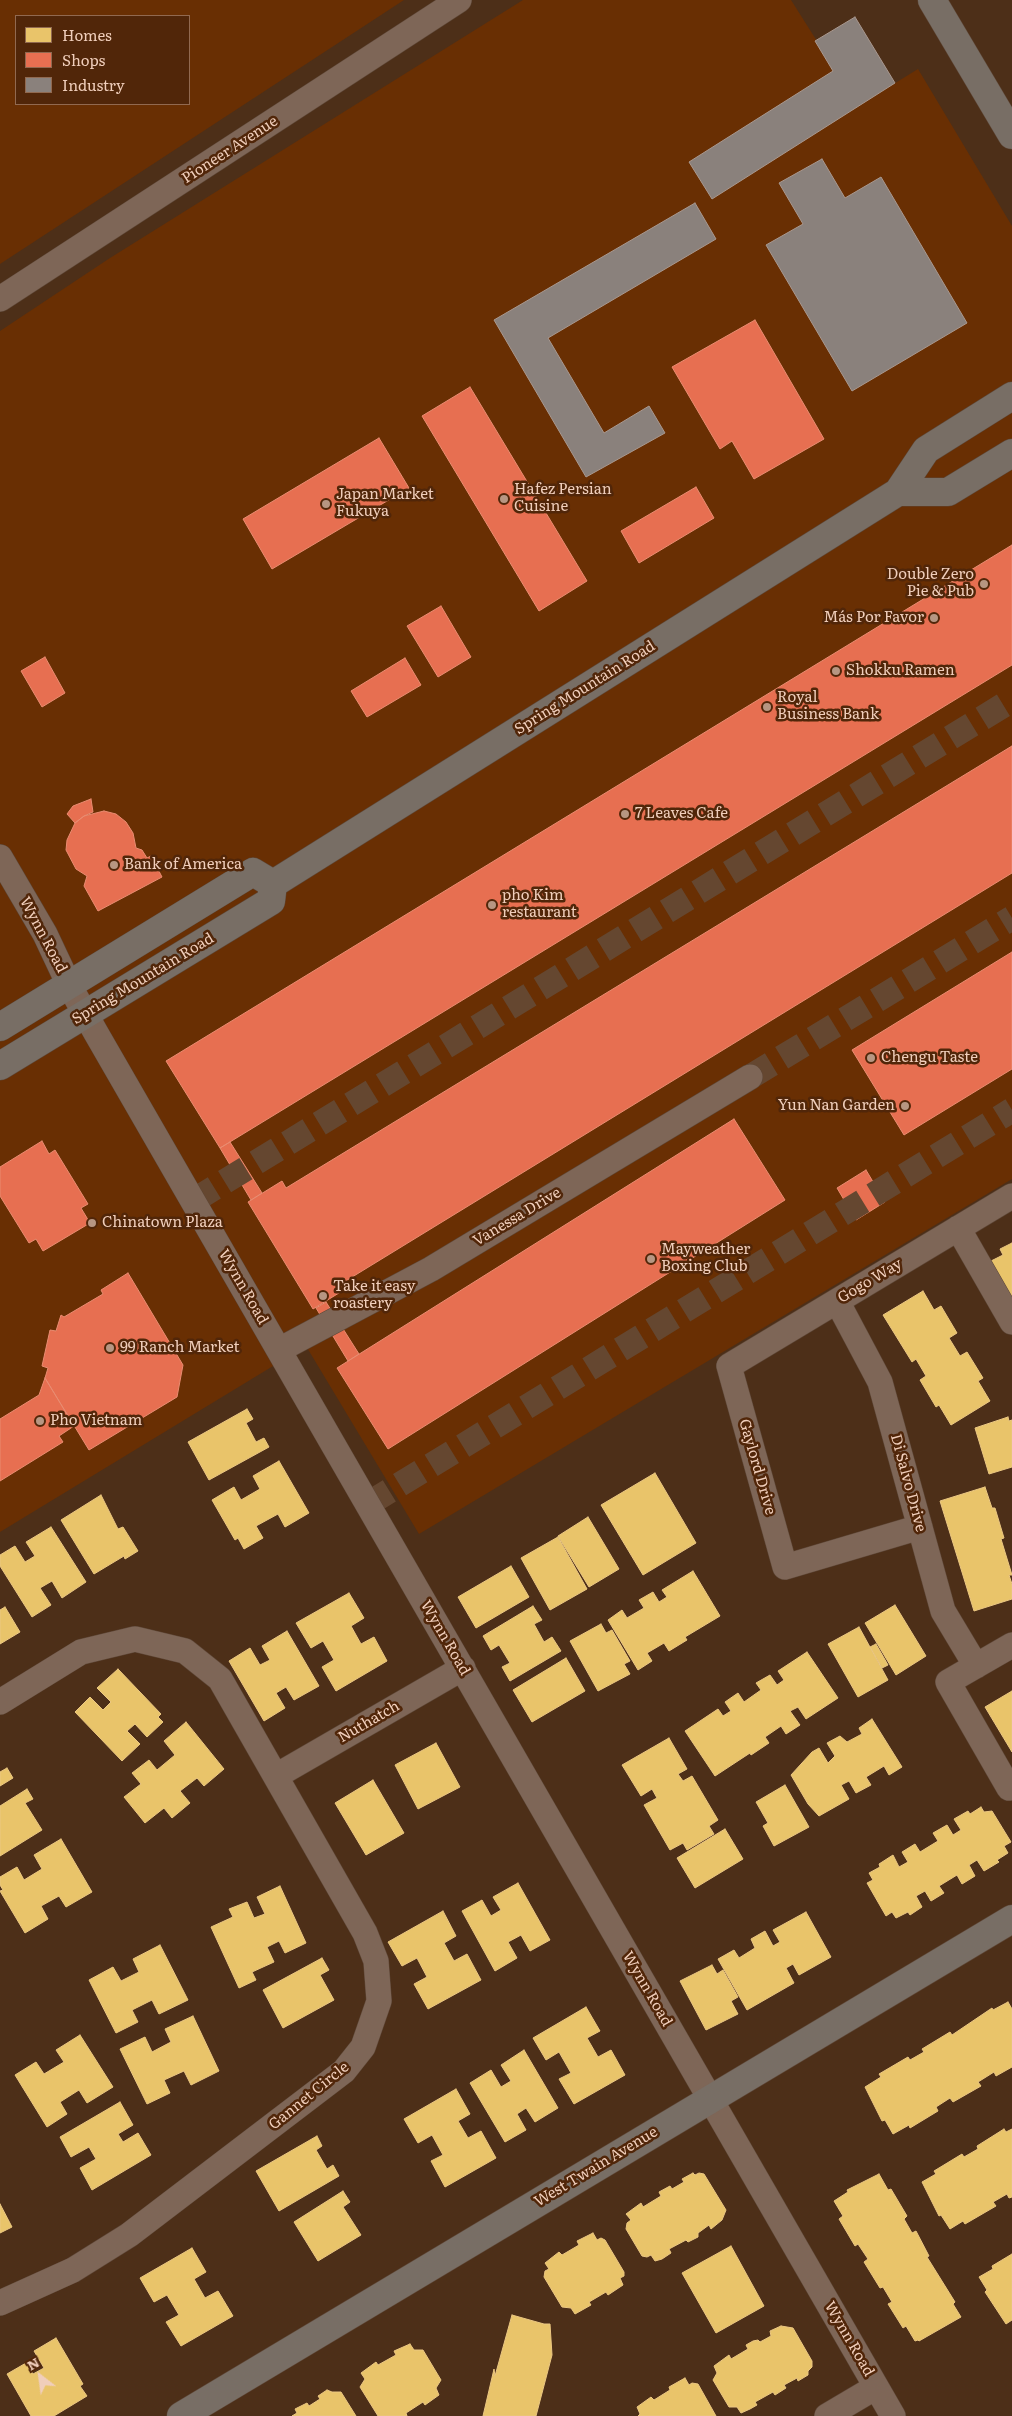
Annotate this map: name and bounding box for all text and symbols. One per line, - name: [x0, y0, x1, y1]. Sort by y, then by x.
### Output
- legend: [15, 15, 190, 105]
- text: Homes: [62, 23, 112, 46]
- text: Shops: [62, 48, 105, 71]
- text: Industry: [62, 73, 125, 96]
- street label: Pioneer Avenue: [179, 112, 281, 188]
- place label: Hafez Persian Cuisine: [514, 481, 612, 516]
- place label: Japan Market Fukuya: [336, 486, 434, 521]
- marker: Hafez Persian Cuisine: [498, 493, 510, 505]
- marker: Japan Market Fukuya: [320, 498, 332, 510]
- place label: Double Zero Pie & Pub: [887, 566, 974, 601]
- marker: Double Zero Pie & Pub: [978, 578, 990, 590]
- place label: Más Por Favor: [823, 609, 924, 627]
- marker: Más Por Favor: [928, 612, 940, 624]
- street label: Spring Mountain Road: [511, 637, 659, 739]
- place label: Shokku Ramen: [846, 662, 955, 680]
- marker: Shokku Ramen: [830, 665, 842, 677]
- place label: Royal Business Bank: [777, 689, 879, 724]
- marker: Royal Business Bank: [761, 701, 773, 713]
- place label: 7 Leaves Cafe: [635, 805, 728, 823]
- marker: 7 Leaves Cafe: [619, 808, 631, 820]
- place label: Bank of America: [124, 856, 242, 874]
- marker: Bank of America: [108, 859, 120, 871]
- place label: pho Kim restaurant: [502, 887, 577, 922]
- street label: Wynn Road: [15, 894, 71, 976]
- marker: pho Kim restaurant: [486, 899, 498, 911]
- street label: Spring Mountain Road: [69, 930, 217, 1028]
- place label: Chengu Taste: [881, 1049, 978, 1067]
- marker: Chengu Taste: [865, 1052, 877, 1064]
- place label: Yun Nan Garden: [778, 1097, 895, 1115]
- marker: Yun Nan Garden: [899, 1100, 911, 1112]
- street label: Vanessa Drive: [470, 1184, 564, 1250]
- place label: Chinatown Plaza: [102, 1214, 223, 1232]
- marker: Chinatown Plaza: [86, 1217, 98, 1229]
- place label: Mayweather Boxing Club: [661, 1241, 750, 1276]
- street label: Wynn Road: [214, 1246, 272, 1328]
- marker: Mayweather Boxing Club: [645, 1253, 657, 1265]
- street label: Gogo Way: [835, 1255, 905, 1307]
- place label: Take it easy roastery: [333, 1278, 415, 1313]
- marker: Take it easy roastery: [317, 1290, 329, 1302]
- place label: 99 Ranch Market: [120, 1339, 240, 1357]
- marker: 99 Ranch Market: [104, 1342, 116, 1354]
- place label: Pho Vietnam: [50, 1412, 142, 1430]
- marker: Pho Vietnam: [34, 1415, 46, 1427]
- street label: Gaylord Drive: [735, 1417, 779, 1517]
- street label: Di Salvo Drive: [886, 1432, 930, 1534]
- street label: Wynn Road: [416, 1597, 474, 1679]
- street label: Nuthatch: [335, 1697, 403, 1747]
- street label: Wynn Road: [618, 1948, 676, 2030]
- street label: Gannet Circle: [265, 2058, 353, 2134]
- street label: West Twain Avenue: [531, 2123, 661, 2211]
- street label: Wynn Road: [820, 2298, 878, 2380]
- north arrow: [15, 2351, 65, 2401]
- text: N: [22, 2351, 43, 2375]

